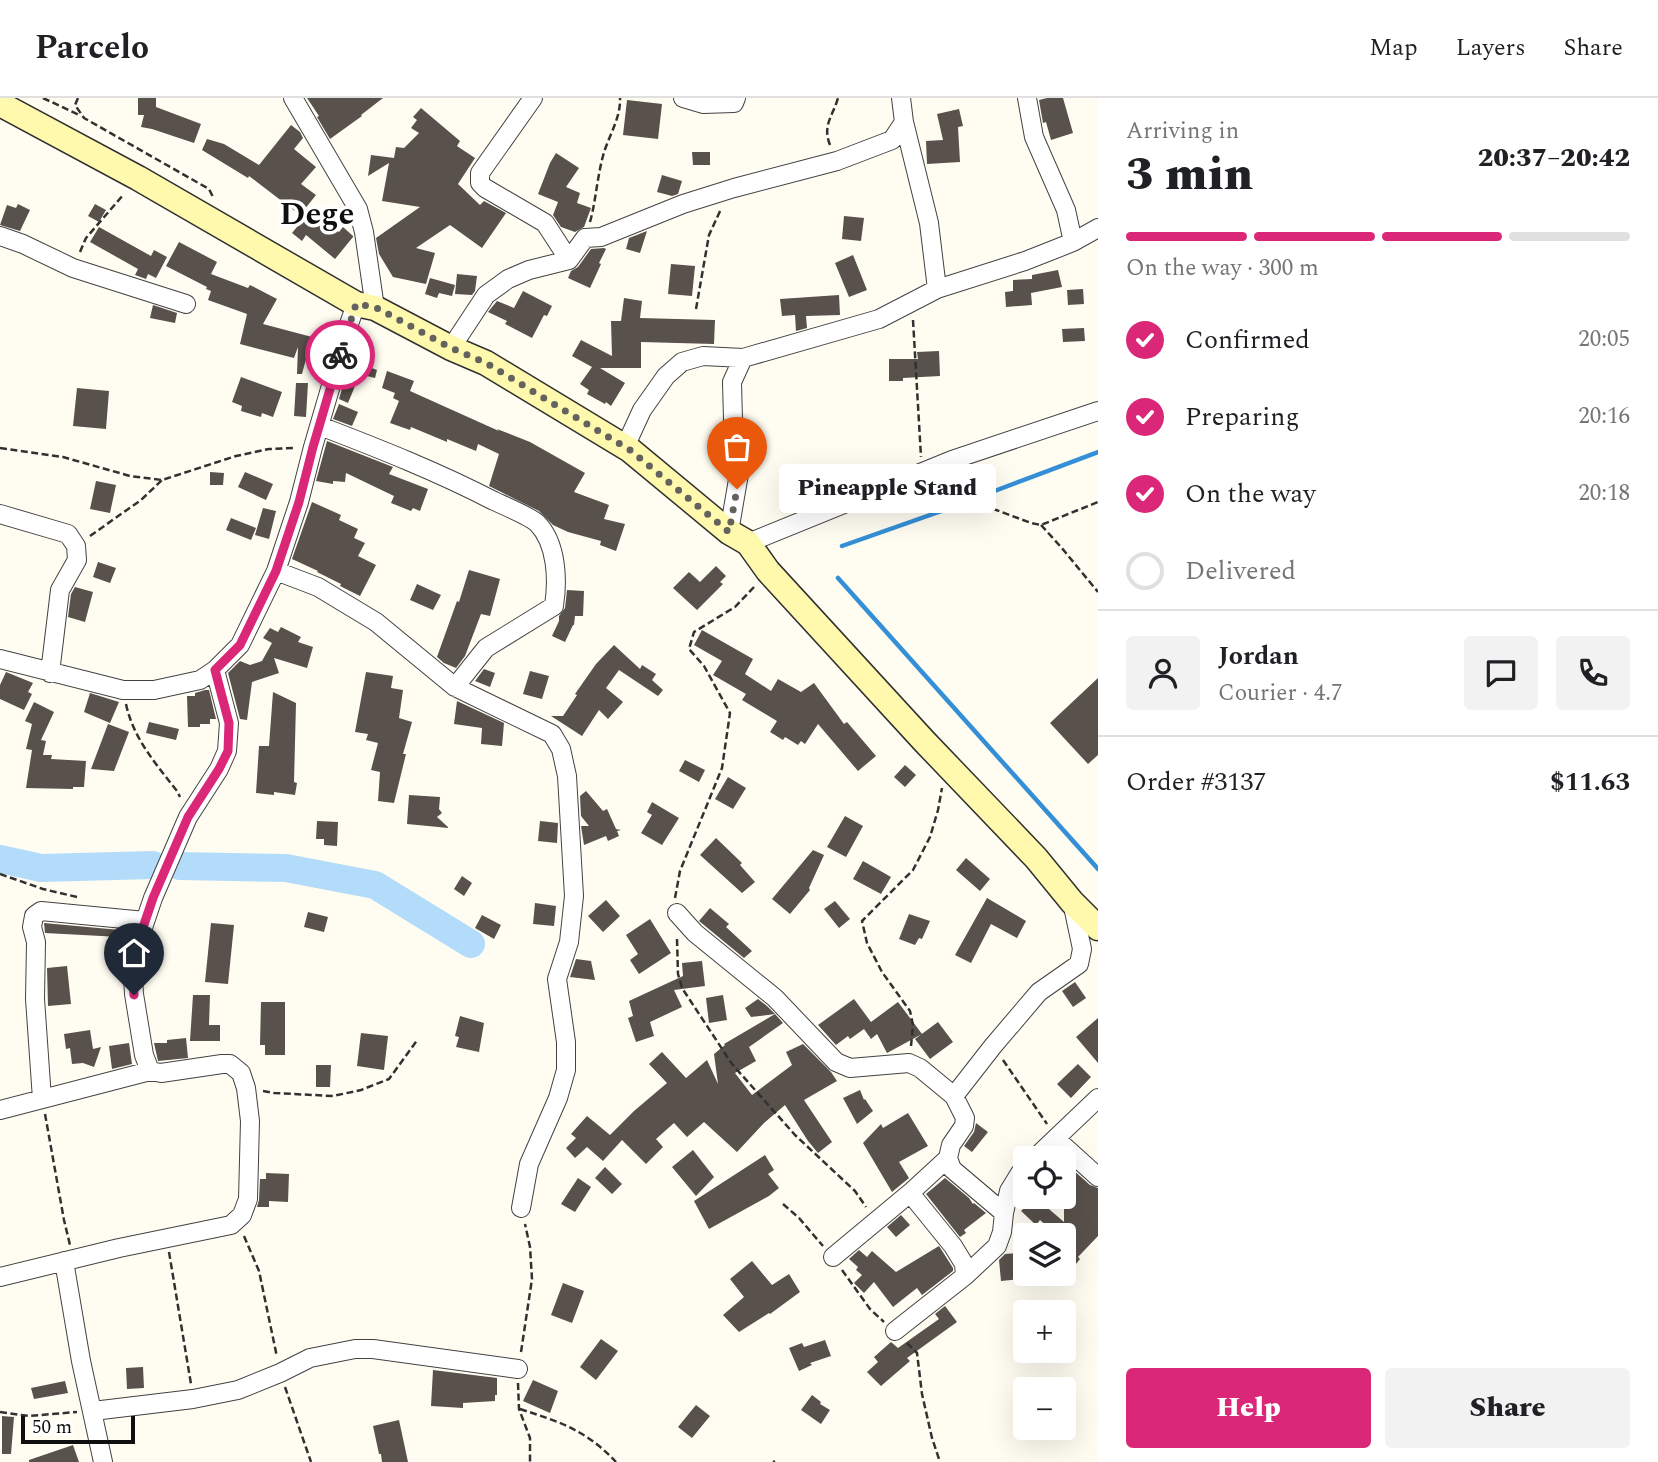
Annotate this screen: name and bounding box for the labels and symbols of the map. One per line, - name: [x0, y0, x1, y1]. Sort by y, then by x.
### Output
- district label: Dege: [280, 190, 354, 239]
- courier: [305, 320, 375, 390]
- pin: [707, 417, 767, 489]
- callout: Pineapple Stand: [779, 464, 996, 514]
- pin: [104, 923, 164, 995]
- scale bar: [21, 1413, 135, 1445]

